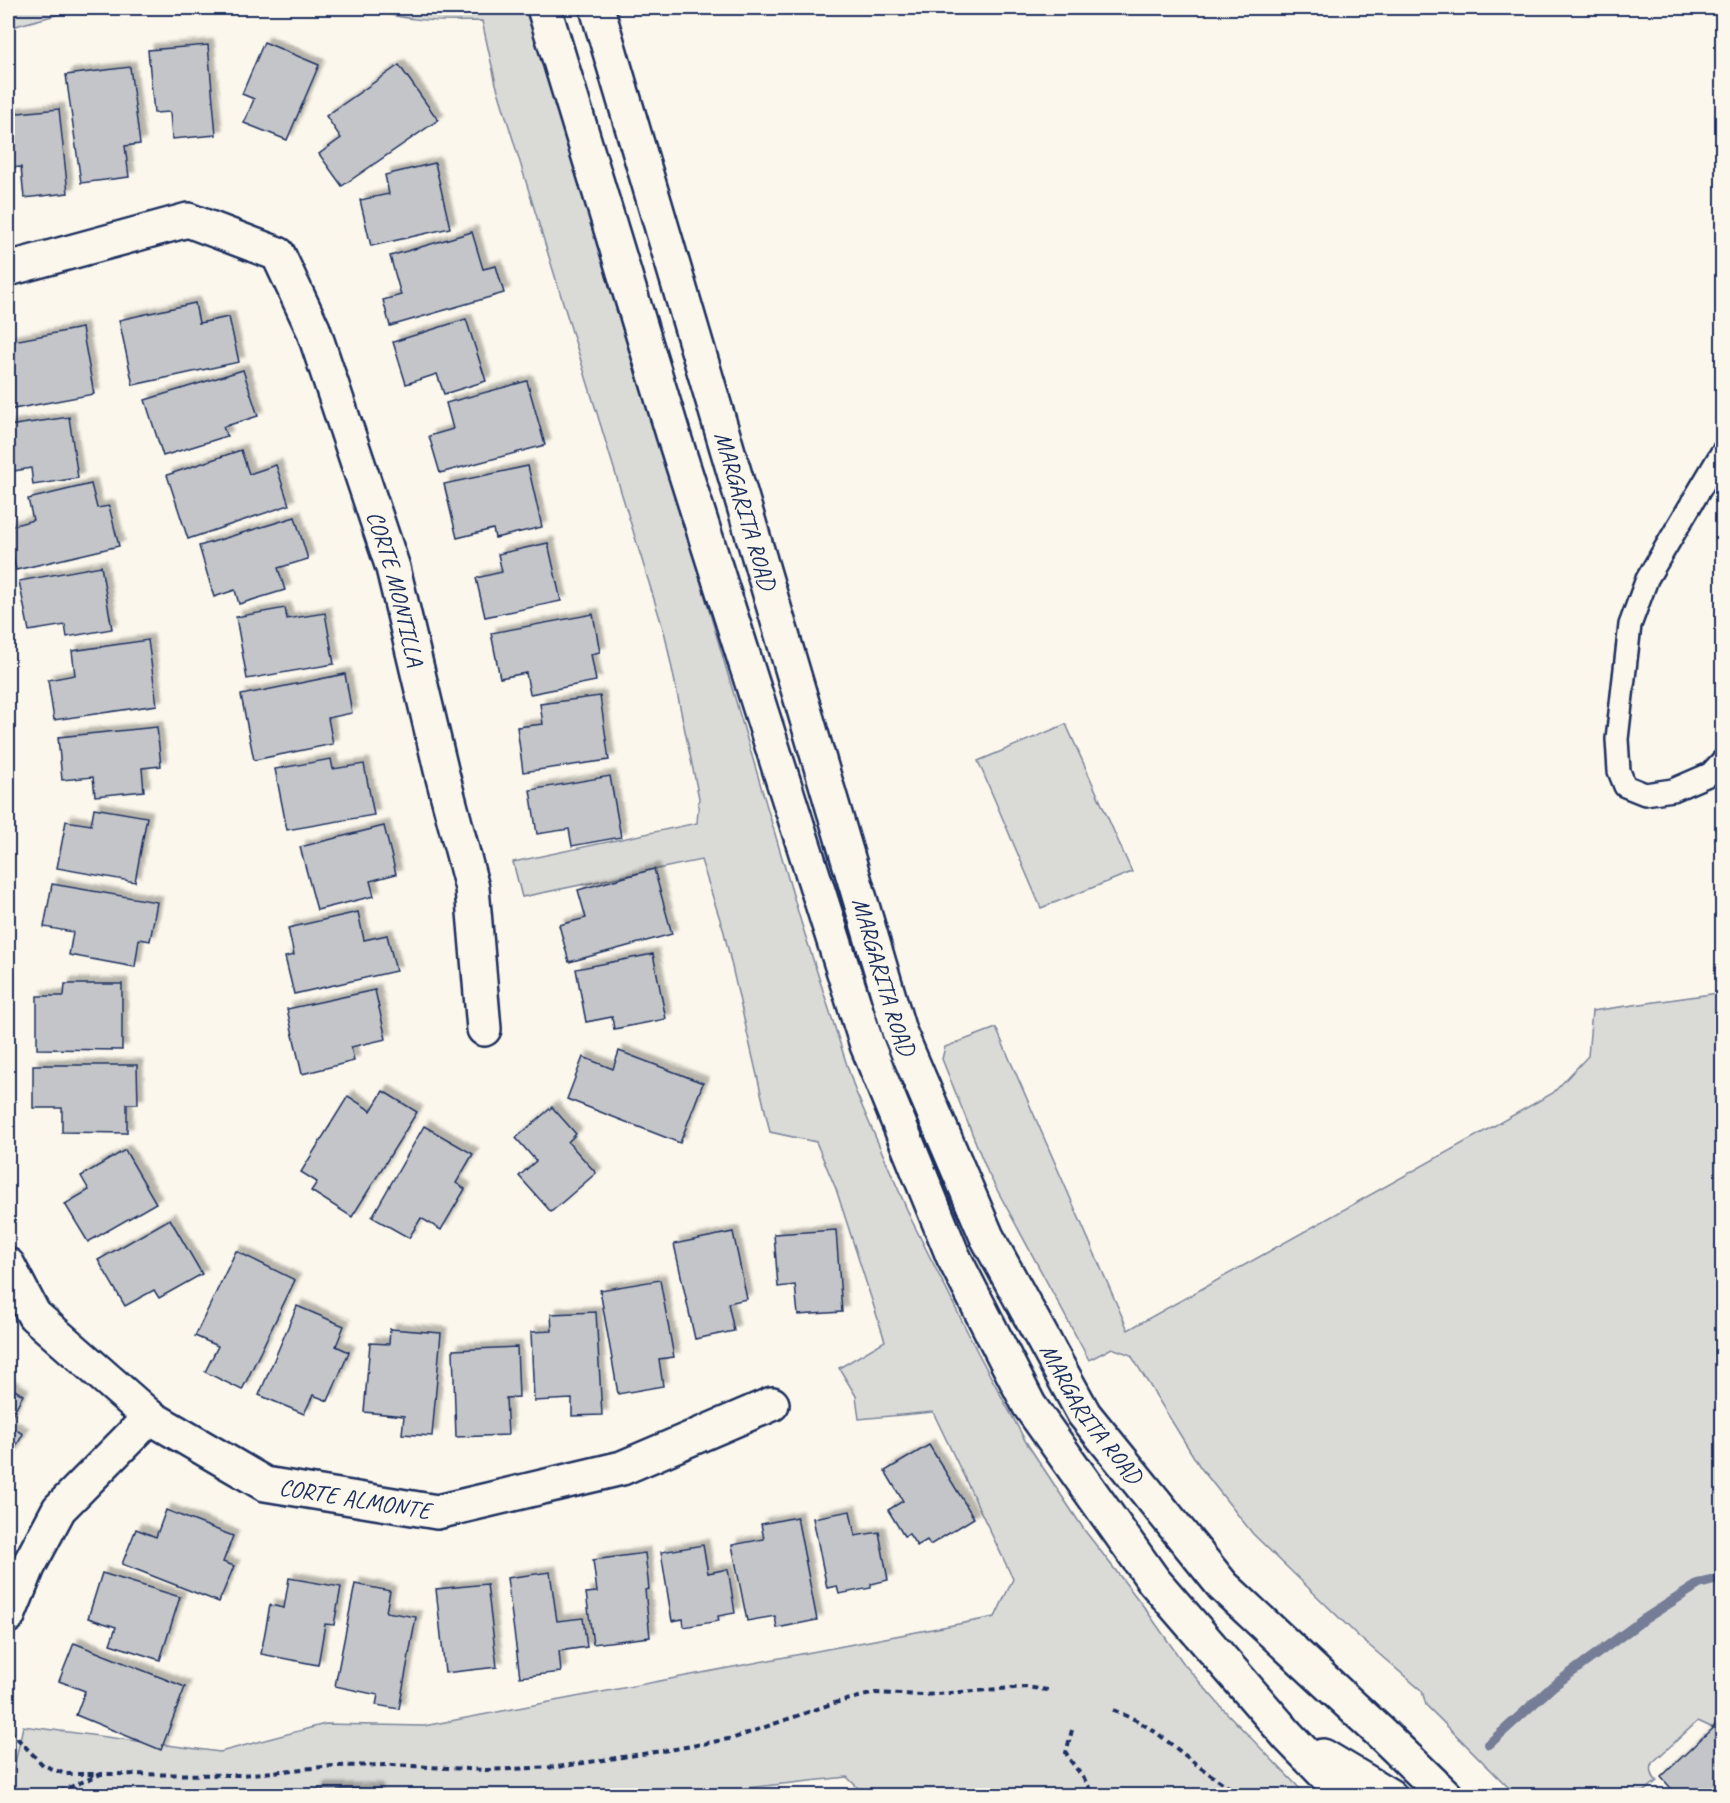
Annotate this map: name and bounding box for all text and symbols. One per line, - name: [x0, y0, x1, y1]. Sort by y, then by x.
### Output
- street label: MARGARITA ROAD: [708, 428, 783, 595]
- street label: CORTE MONTILLA: [360, 507, 431, 670]
- street label: MARGARITA ROAD: [845, 894, 923, 1062]
- street label: MARGARITA ROAD: [1033, 1338, 1151, 1491]
- street label: CORTE ALMONTE: [277, 1472, 436, 1526]

